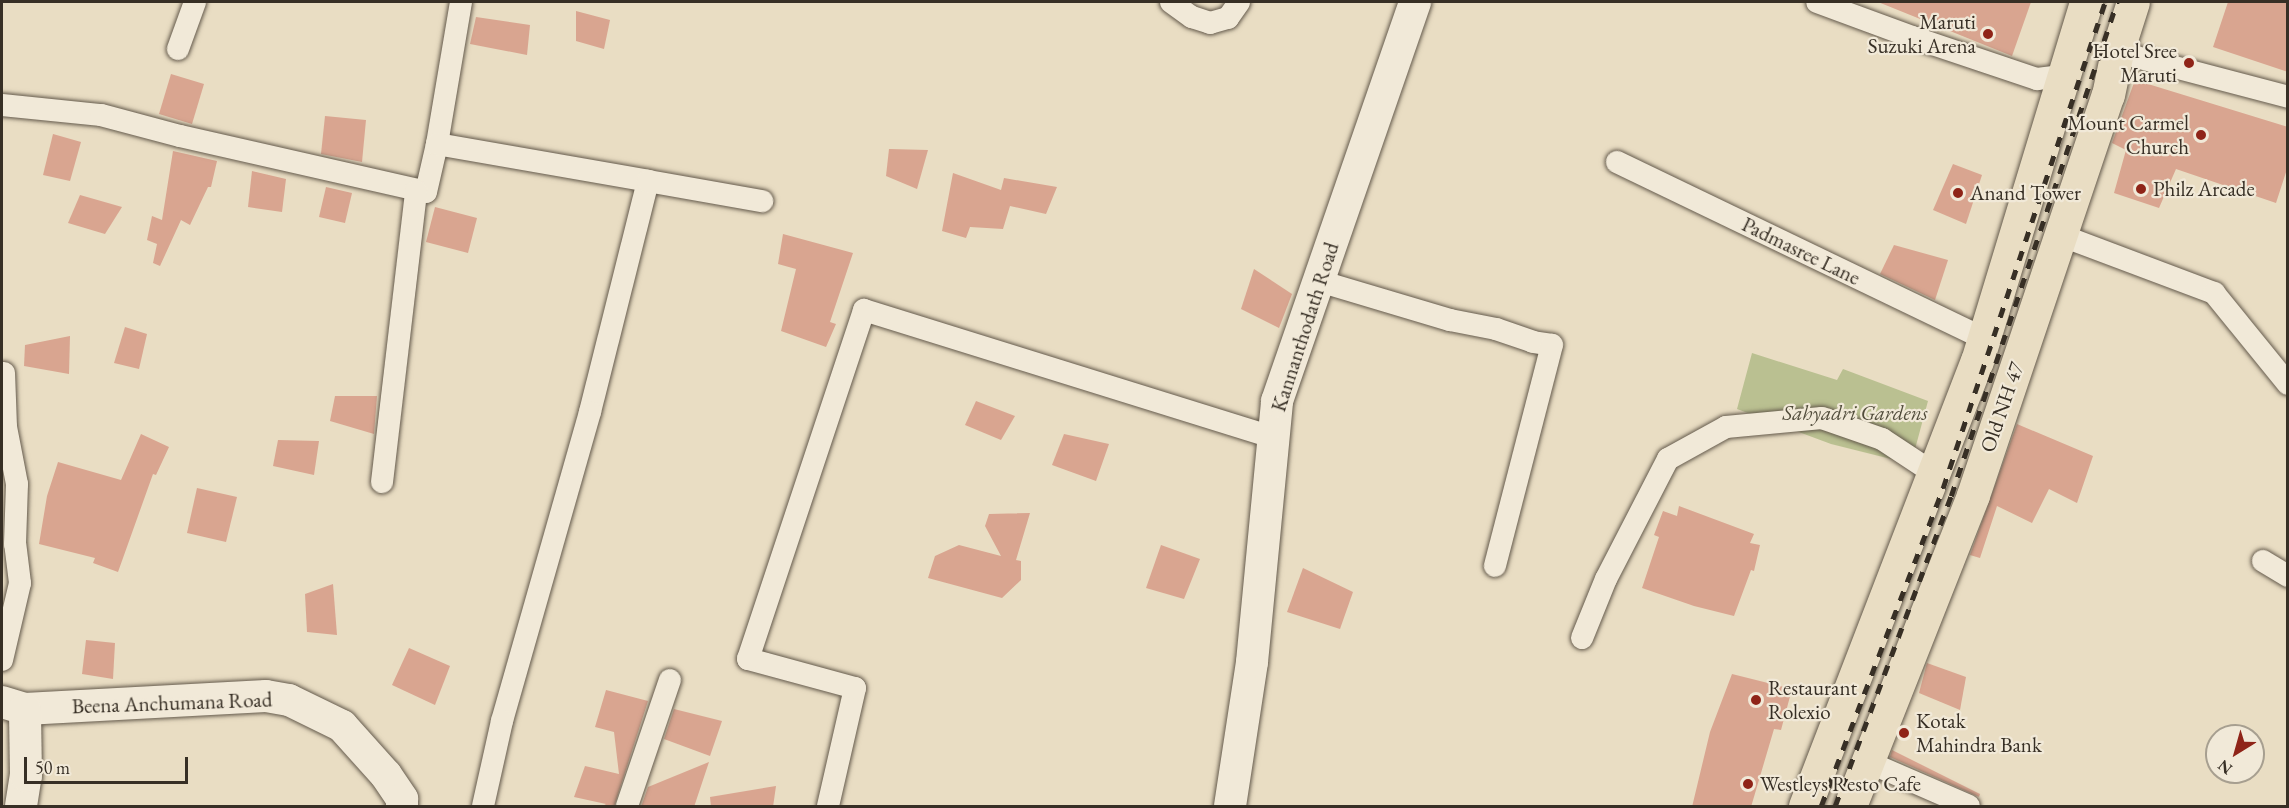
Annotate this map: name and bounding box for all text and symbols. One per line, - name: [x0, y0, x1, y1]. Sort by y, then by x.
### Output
- place label: Maruti Suzuki Arena: [1868, 9, 1976, 59]
- marker: Maruti Suzuki Arena: [1981, 27, 1995, 41]
- place label: Hotel Sree Maruti: [2093, 38, 2177, 88]
- marker: Hotel Sree Maruti: [2182, 56, 2196, 70]
- place label: Mount Carmel Church: [2067, 110, 2189, 160]
- marker: Mount Carmel Church: [2194, 128, 2208, 142]
- place label: Philz Arcade: [2153, 176, 2255, 202]
- place label: Anand Tower: [1970, 180, 2081, 206]
- marker: Philz Arcade: [2134, 182, 2148, 196]
- marker: Anand Tower: [1951, 186, 1965, 200]
- street label: Padmasree Lane: [1738, 212, 1864, 290]
- street label: Kannanthodath Road: [1266, 239, 1344, 415]
- street label: Old NH 47: [1975, 359, 2029, 455]
- park label: Sahyadri Gardens: [1782, 400, 1928, 426]
- place label: Restaurant Rolexio: [1768, 675, 1857, 725]
- street label: Beena Anchumana Road: [71, 687, 273, 719]
- marker: Restaurant Rolexio: [1749, 693, 1763, 707]
- place label: Kotak Mahindra Bank: [1916, 708, 2042, 758]
- north arrow: [2205, 724, 2265, 784]
- marker: Kotak Mahindra Bank: [1897, 726, 1911, 740]
- scale bar: [27, 745, 190, 783]
- text: N: [2214, 755, 2237, 779]
- text: 50 m: [35, 756, 70, 779]
- place label: Westleys Resto Cafe: [1760, 771, 1921, 797]
- marker: Westleys Resto Cafe: [1741, 777, 1755, 791]

